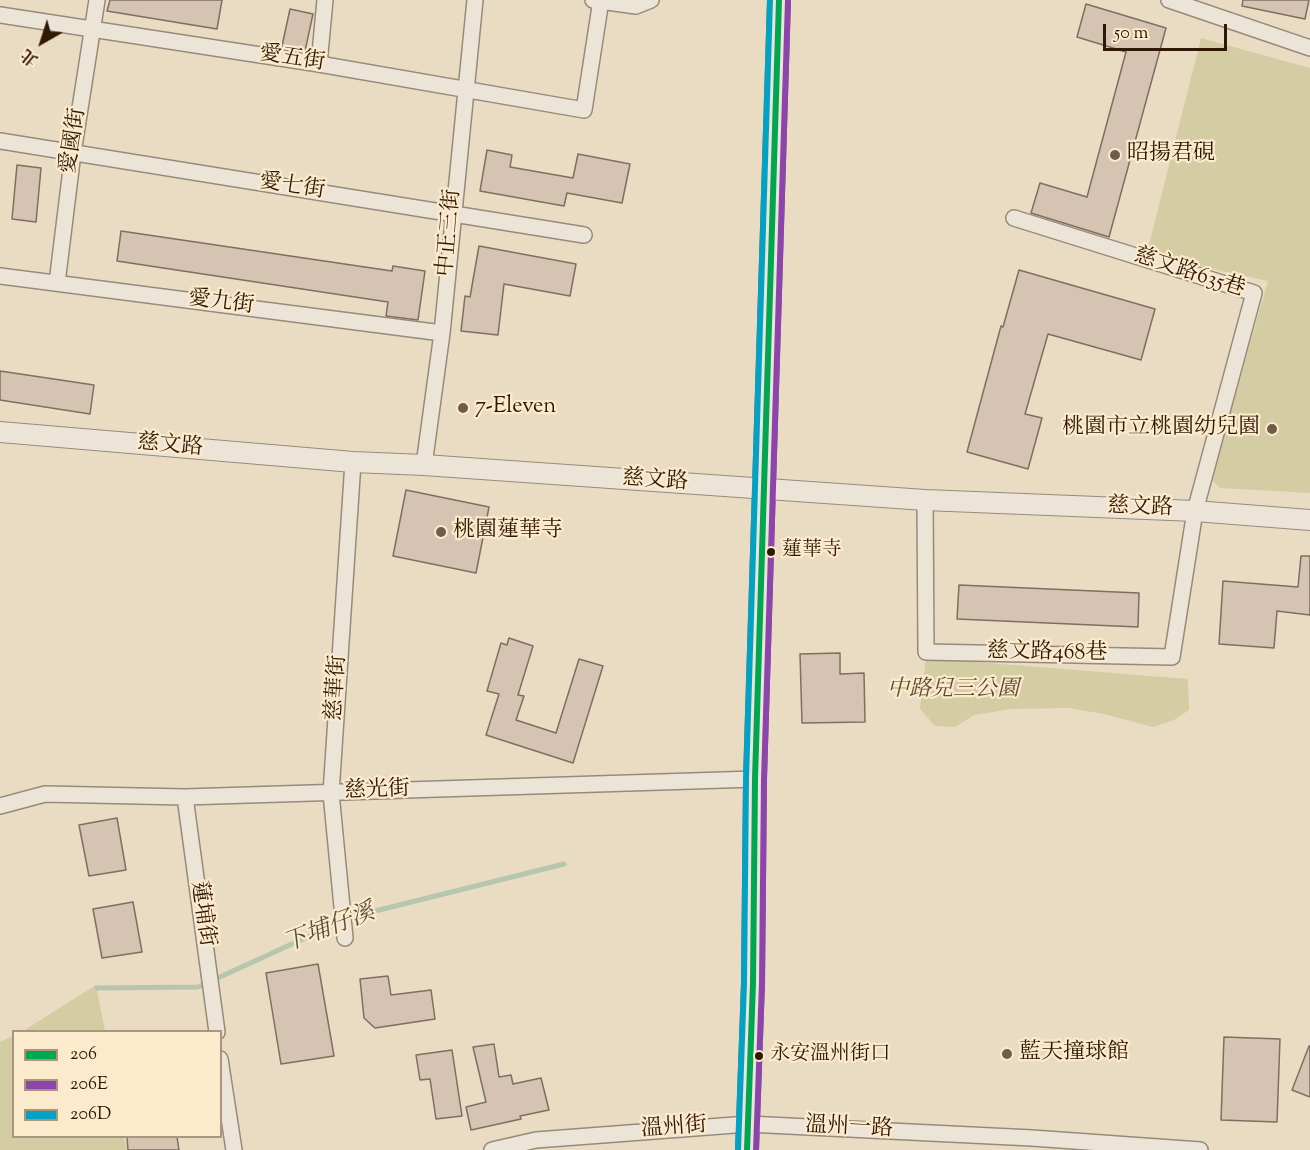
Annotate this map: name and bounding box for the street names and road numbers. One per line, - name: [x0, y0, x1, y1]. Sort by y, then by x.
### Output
- street label: 愛五街: [257, 42, 327, 78]
- street label: 愛國街: [57, 106, 93, 176]
- street label: 愛七街: [257, 170, 327, 206]
- street label: 中正三街: [434, 188, 468, 278]
- street label: 慈文路635巷: [1130, 244, 1248, 304]
- street label: 愛九街: [187, 287, 255, 321]
- street label: 慈文路: [136, 431, 204, 463]
- street label: 慈文路: [621, 467, 689, 497]
- street label: 慈文路: [1107, 495, 1173, 523]
- street label: 慈文路468巷: [986, 640, 1108, 668]
- street label: 慈華街: [323, 654, 353, 722]
- street label: 慈光街: [344, 778, 410, 806]
- street label: 蓮埔街: [183, 879, 219, 949]
- street label: 溫州街: [640, 1114, 708, 1144]
- street label: 溫州一路: [804, 1114, 894, 1144]

